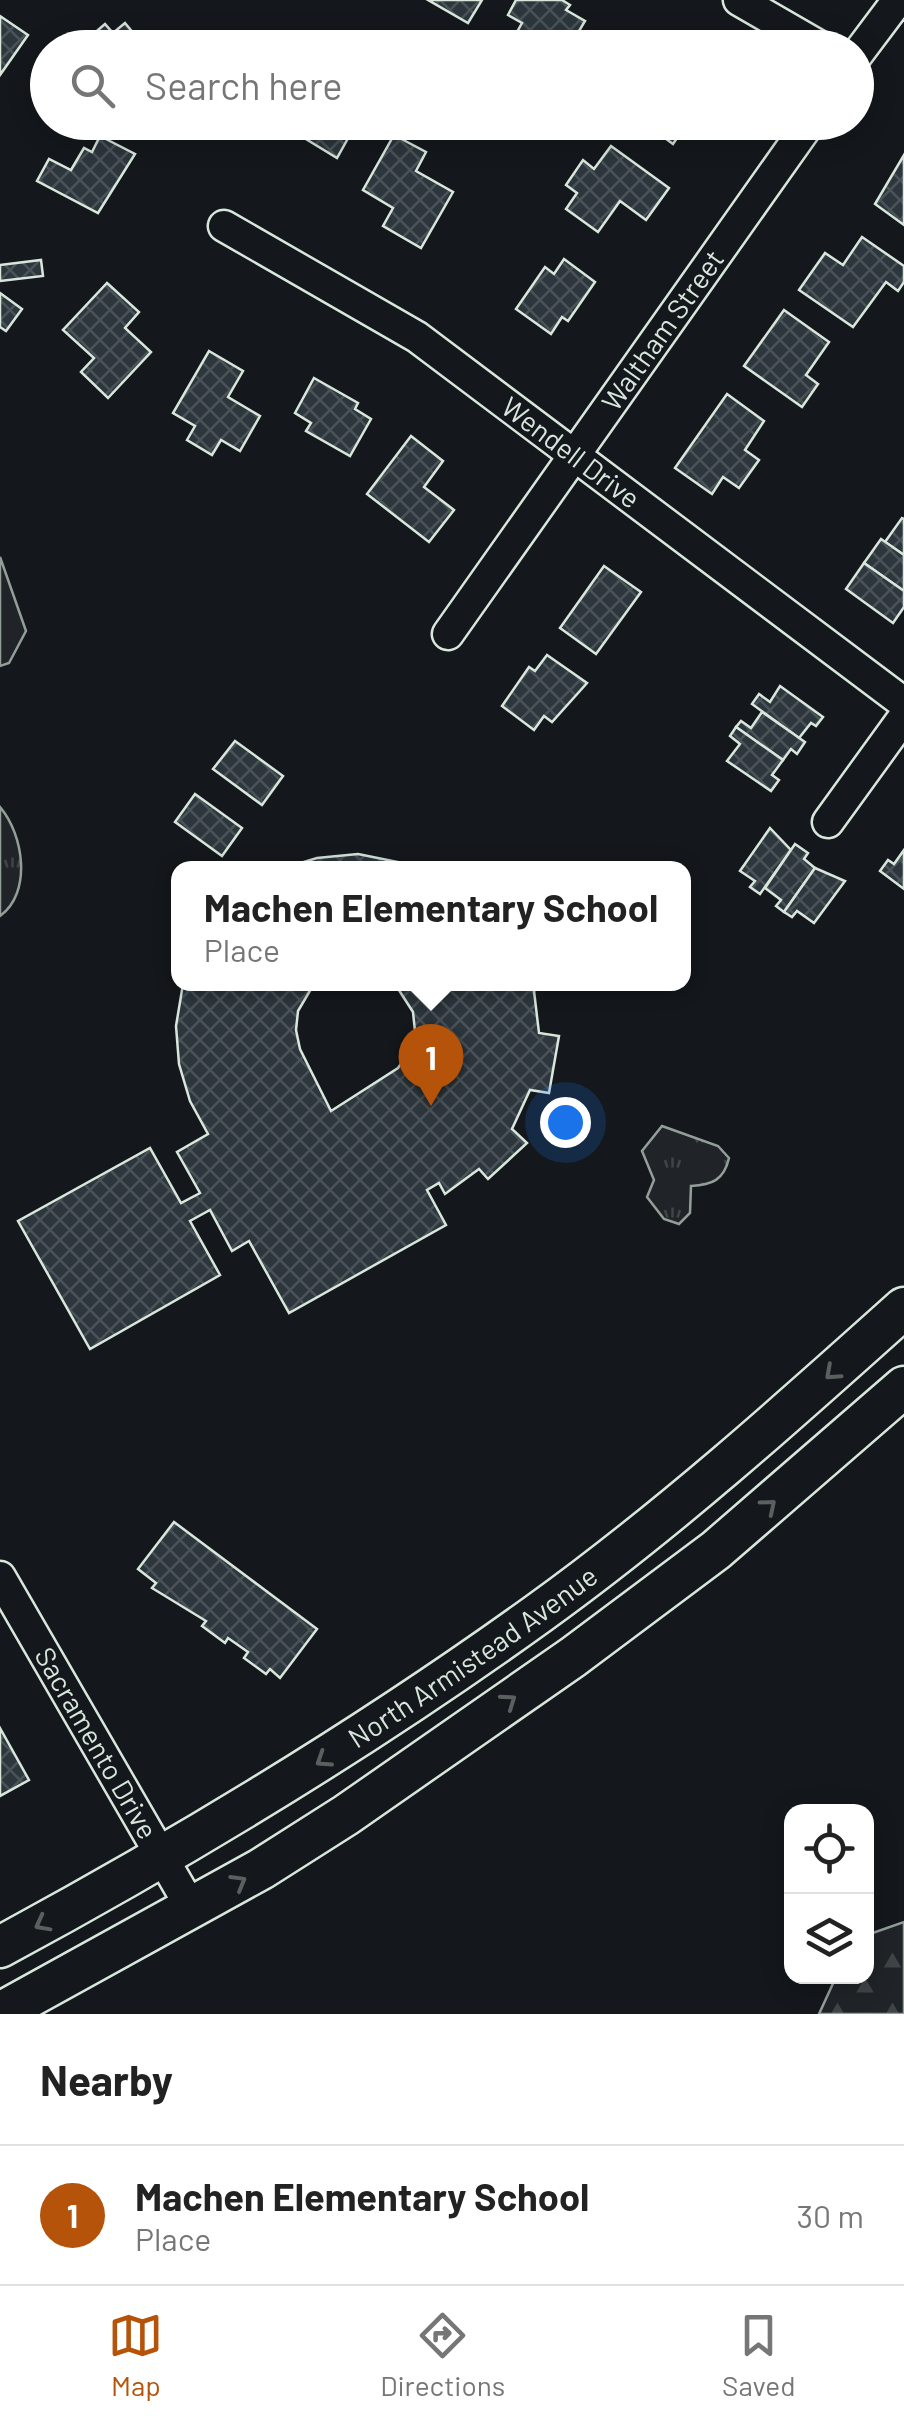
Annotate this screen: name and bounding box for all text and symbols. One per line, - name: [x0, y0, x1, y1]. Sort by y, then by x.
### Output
- search box: [30, 30, 874, 140]
- icon: search: [65, 58, 120, 113]
- text: Search here: [145, 62, 343, 108]
- street label: Waltham Street: [594, 243, 730, 417]
- street label: Wendell Drive: [496, 389, 647, 515]
- popup: [171, 861, 691, 991]
- text: Machen Elementary School: [204, 884, 658, 930]
- text: Place: [204, 930, 280, 968]
- pin: 1: [398, 1024, 464, 1106]
- your location: [540, 1097, 591, 1148]
- one-way arrow: [825, 1361, 844, 1379]
- one-way arrow: [757, 1500, 775, 1518]
- street label: North Armistead Avenue: [341, 1558, 603, 1754]
- street label: Sacramento Drive: [28, 1641, 166, 1845]
- one-way arrow: [499, 1695, 517, 1714]
- one-way arrow: [316, 1748, 334, 1767]
- map controls: [784, 1804, 874, 1984]
- button: locate: [784, 1804, 874, 1894]
- one-way arrow: [228, 1874, 246, 1894]
- button: layers: [784, 1894, 874, 1984]
- one-way arrow: [35, 1911, 53, 1931]
- text: Nearby: [40, 2054, 173, 2104]
- text: Machen Elementary School: [135, 2173, 589, 2219]
- text: 1: [67, 2196, 78, 2234]
- text: 30 m: [797, 2196, 864, 2234]
- text: Place: [135, 2219, 211, 2257]
- tab: Map: [108, 2308, 163, 2402]
- tab: Directions: [380, 2308, 505, 2402]
- tab: Saved: [722, 2308, 796, 2402]

